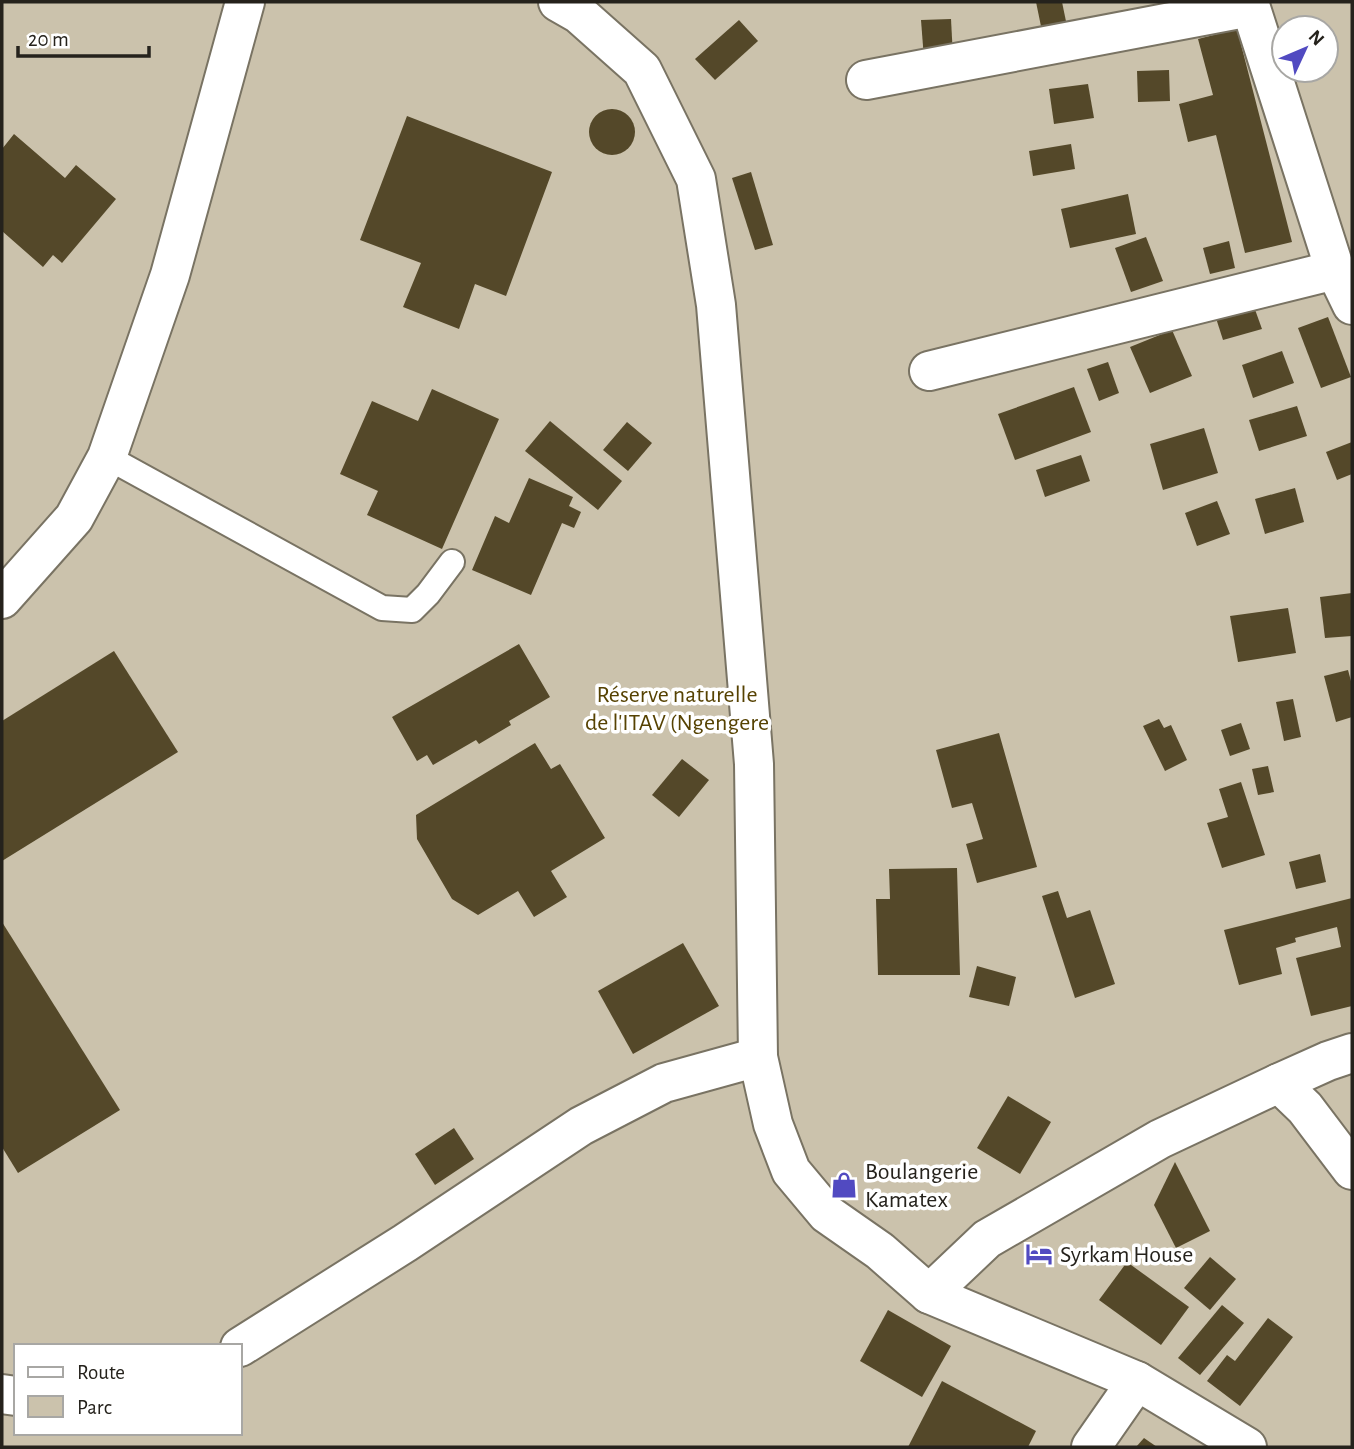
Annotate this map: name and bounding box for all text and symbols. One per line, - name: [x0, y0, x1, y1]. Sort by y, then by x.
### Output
- scale bar: [18, 14, 149, 58]
- north arrow: [1270, 14, 1340, 84]
- text: N: [1305, 27, 1328, 50]
- text: 20 m: [28, 29, 69, 50]
- park label: Réserve naturelle de l'ITAV (Ngengere: [585, 683, 769, 735]
- place label: Boulangerie Kamatex: [865, 1160, 978, 1212]
- shop icon: Boulangerie Kamatex: [829, 1170, 859, 1200]
- hotel icon: Syrkam House: [1024, 1239, 1054, 1269]
- place label: Syrkam House: [1060, 1243, 1193, 1267]
- legend: [14, 1344, 242, 1435]
- text: Route: [77, 1362, 125, 1383]
- text: Parc: [77, 1397, 112, 1418]

